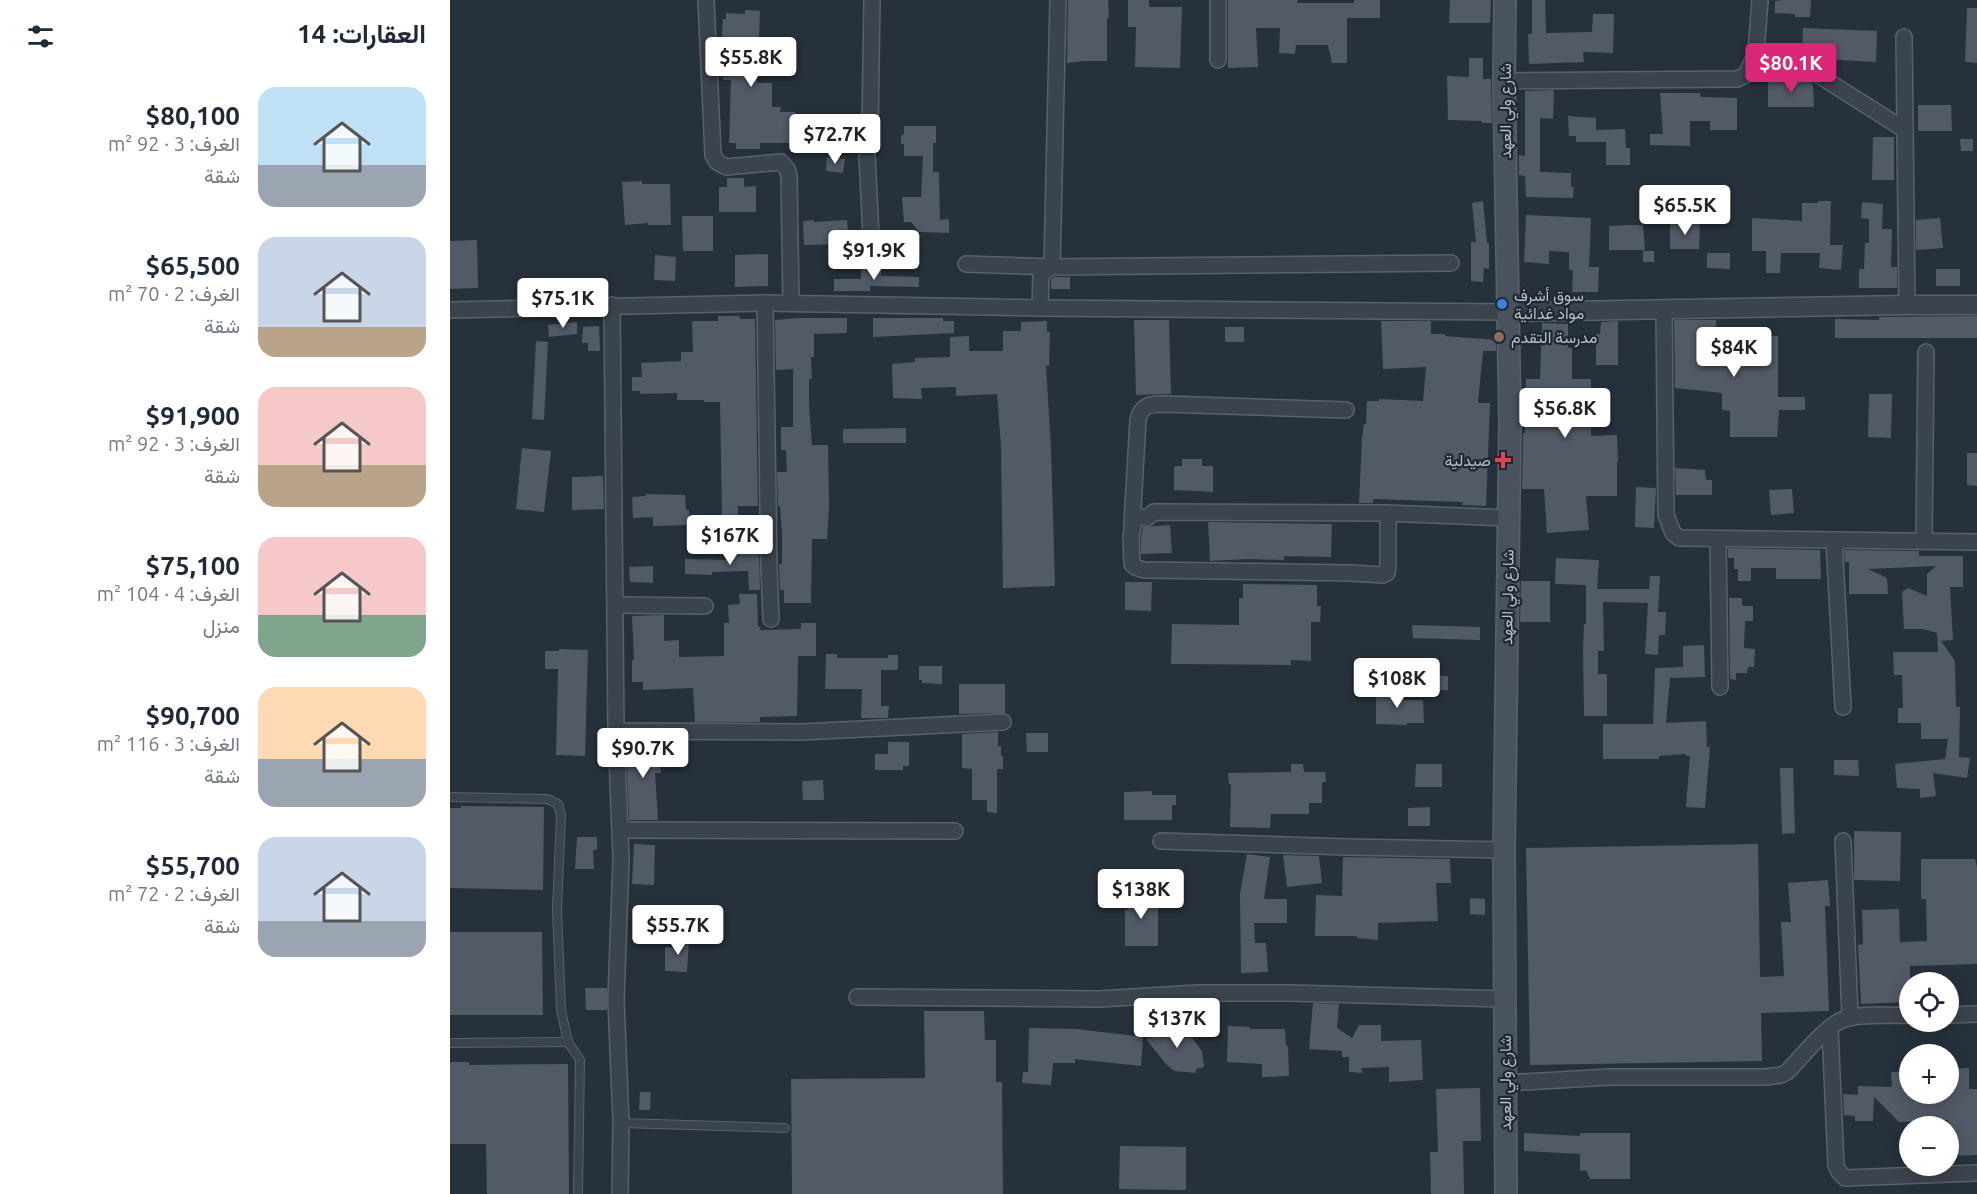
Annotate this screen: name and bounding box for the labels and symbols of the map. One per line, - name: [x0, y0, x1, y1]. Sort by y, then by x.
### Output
- pin: $55.8K: [702, 37, 800, 88]
- pin: $80.1K: [1742, 43, 1840, 94]
- street label: شارع ولي العهد: [1496, 63, 1519, 159]
- pin: $72.7K: [786, 114, 884, 165]
- pin: $65.5K: [1636, 185, 1734, 236]
- pin: $91.9K: [825, 230, 923, 281]
- pin: $75.1K: [514, 278, 612, 329]
- place label: سوق أشرف مواد غدائية: [1514, 286, 1584, 324]
- marker: سوق أشرف مواد غدائية: [1495, 297, 1509, 311]
- pin: $84K: [1698, 327, 1770, 378]
- place label: مدرسة التقدم: [1511, 328, 1597, 348]
- marker: مدرسة التقدم: [1492, 330, 1506, 344]
- pin: $56.8K: [1516, 388, 1614, 439]
- place label: صيدلية: [1445, 451, 1491, 470]
- marker: صيدلية: [1496, 453, 1510, 467]
- pin: $167K: [688, 515, 772, 566]
- street label: شارع ولي العهد: [1497, 549, 1522, 645]
- pin: $108K: [1355, 658, 1439, 709]
- pin: $90.7K: [594, 728, 692, 779]
- pin: $138K: [1099, 869, 1183, 920]
- pin: $55.7K: [629, 905, 727, 956]
- pin: $137K: [1135, 998, 1219, 1049]
- street label: شارع ولي العهد: [1496, 1035, 1519, 1131]

